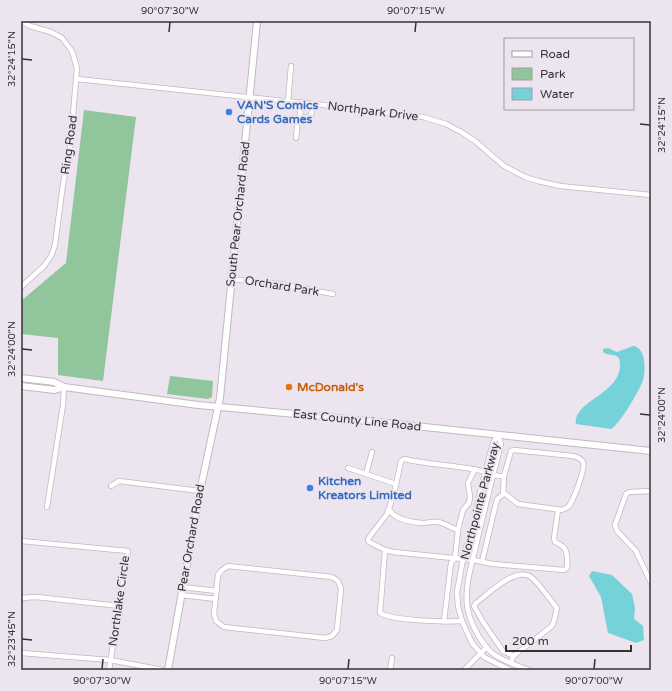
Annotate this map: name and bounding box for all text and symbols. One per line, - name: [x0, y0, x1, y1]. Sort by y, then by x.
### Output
- text: 90°07'30"W: [141, 5, 199, 17]
- text: 90°07'15"W: [387, 5, 445, 17]
- text: 32°24'15"N: [6, 31, 18, 87]
- legend: [504, 38, 634, 110]
- text: Road: [540, 47, 570, 61]
- text: Park: [540, 67, 566, 81]
- text: Water: [540, 87, 575, 101]
- text: 32°24'15"N: [656, 97, 668, 153]
- place label: VAN'S Comics Cards Games: [237, 98, 318, 126]
- street label: Northpark Drive: [327, 98, 419, 124]
- marker: VAN'S Comics Cards Games: [224, 107, 234, 117]
- street label: Ring Road: [58, 114, 80, 176]
- street label: South Pear Orchard Road: [223, 141, 253, 287]
- street label: Orchard Park: [244, 273, 321, 299]
- text: 32°24'00"N: [6, 321, 18, 377]
- place label: McDonald's: [297, 380, 364, 394]
- marker: McDonald's: [284, 382, 294, 392]
- text: 32°24'00"N: [656, 387, 668, 443]
- street label: East County Line Road: [292, 406, 422, 434]
- street label: Northpointe Parkway: [458, 440, 503, 561]
- place label: Kitchen Kreators Limited: [318, 474, 412, 502]
- street label: Pear Orchard Road: [175, 483, 207, 593]
- marker: Kitchen Kreators Limited: [305, 483, 315, 493]
- street label: Northlake Circle: [106, 555, 132, 647]
- text: 32°23'45"N: [6, 611, 18, 667]
- scale bar: [506, 627, 631, 653]
- text: 200 m: [512, 634, 549, 648]
- text: 90°07'30"W: [73, 675, 131, 687]
- text: 90°07'15"W: [319, 675, 377, 687]
- text: 90°07'00"W: [565, 675, 623, 687]

